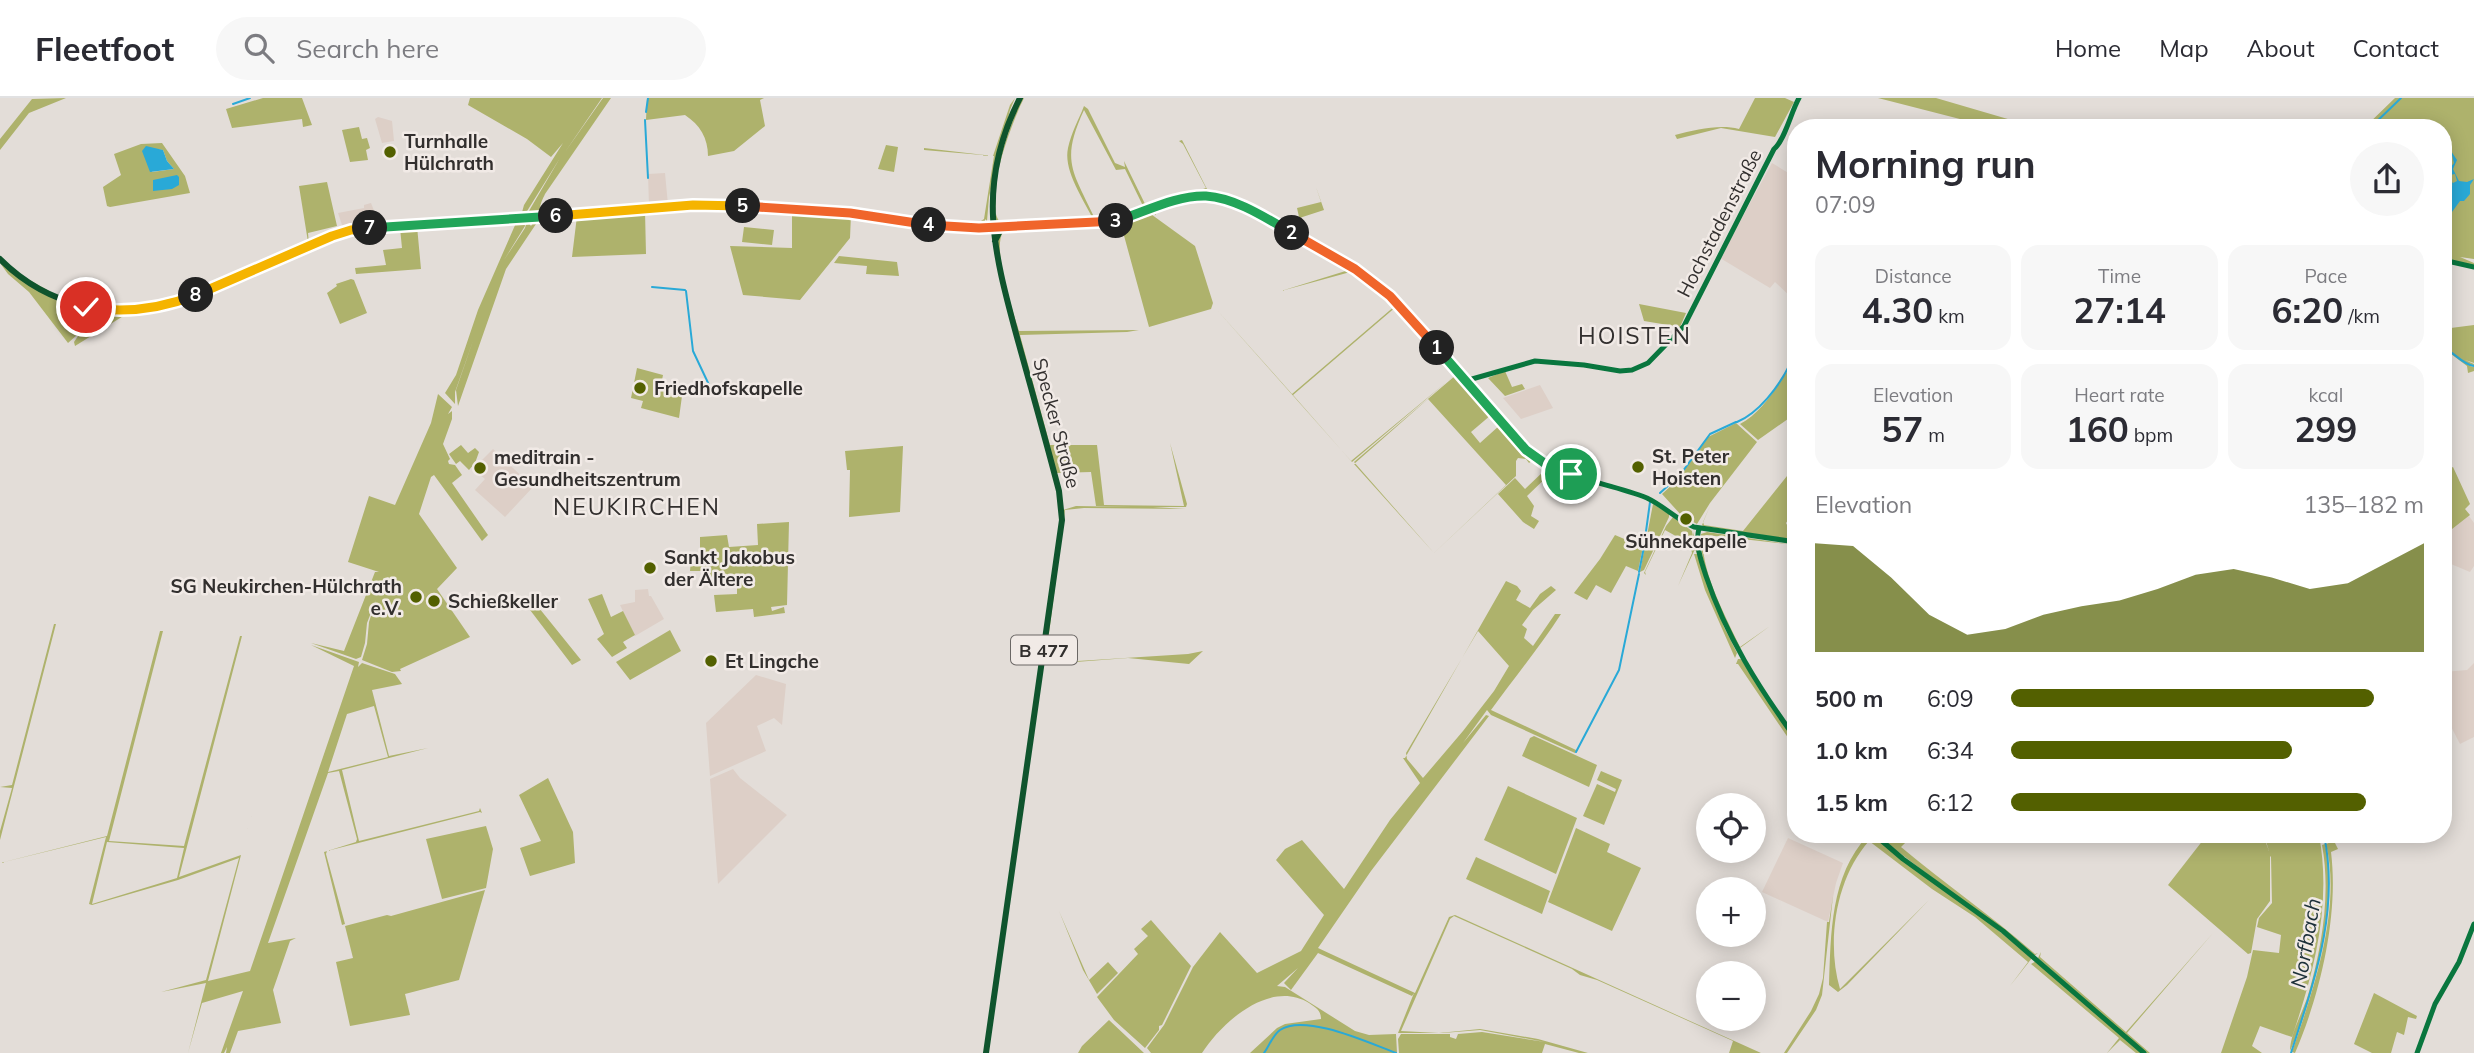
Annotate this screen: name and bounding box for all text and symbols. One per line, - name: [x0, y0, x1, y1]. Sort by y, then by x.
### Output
- search box: [216, 17, 706, 80]
- text: Fleetfoot: [35, 28, 174, 69]
- icon: search: [240, 29, 278, 67]
- text: Search here: [296, 32, 439, 65]
- text: Home: [2055, 33, 2121, 63]
- text: Map: [2159, 33, 2209, 63]
- text: About: [2247, 33, 2315, 63]
- text: Contact: [2353, 33, 2439, 63]
- place label: Turnhalle Hülchrath: [404, 129, 494, 175]
- text: Morning run: [1815, 140, 2036, 188]
- button: share: [2350, 142, 2424, 216]
- marker: Turnhalle Hülchrath: [382, 144, 398, 160]
- street label: Hochstadenstraße: [1671, 145, 1767, 301]
- pin: 5: [726, 188, 760, 224]
- text: 07:09: [1815, 190, 1875, 219]
- text: 5: [737, 193, 748, 217]
- pin: 6: [538, 198, 574, 234]
- text: 6: [550, 203, 561, 227]
- pin: 3: [1098, 204, 1134, 238]
- pin: 4: [912, 208, 946, 242]
- text: 3: [1110, 208, 1121, 232]
- pin: 7: [352, 211, 388, 246]
- text: 4: [923, 212, 934, 236]
- text: 7: [364, 215, 375, 239]
- pin: 2: [1274, 216, 1310, 250]
- text: 2: [1286, 220, 1297, 244]
- text: Distance: [1875, 264, 1952, 288]
- text: Time: [2098, 264, 2141, 288]
- text: Pace: [2304, 264, 2347, 288]
- pin: [56, 277, 116, 337]
- pin: 8: [178, 278, 214, 312]
- text: 8: [190, 282, 201, 306]
- icon: check: [67, 288, 105, 326]
- text: 4.30: [1862, 288, 1933, 332]
- text: 27:14: [2073, 288, 2166, 332]
- text: 6:20: [2272, 288, 2343, 332]
- text: km: [1933, 304, 1965, 328]
- text: /km: [2343, 304, 2380, 328]
- district label: HOISTEN: [1578, 321, 1692, 350]
- pin: 1: [1420, 330, 1454, 366]
- text: 1: [1431, 335, 1442, 359]
- street label: Specker Straße: [1028, 355, 1086, 491]
- place label: Friedhofskapelle: [654, 376, 803, 400]
- marker: Friedhofskapelle: [632, 380, 648, 396]
- text: Elevation: [1873, 383, 1953, 407]
- text: Heart rate: [2074, 383, 2165, 407]
- text: kcal: [2308, 383, 2343, 407]
- text: 57: [1881, 407, 1923, 451]
- text: 160: [2066, 407, 2129, 451]
- text: 299: [2294, 407, 2357, 451]
- text: m: [1923, 423, 1945, 447]
- text: bpm: [2129, 423, 2173, 447]
- pin: [1541, 444, 1601, 504]
- place label: St. Peter Hoisten: [1652, 444, 1730, 490]
- place label: meditrain - Gesundheitszentrum: [494, 445, 681, 491]
- icon: arrive: [1552, 455, 1590, 493]
- marker: St. Peter Hoisten: [1630, 459, 1646, 475]
- marker: meditrain - Gesundheitszentrum: [472, 460, 488, 476]
- text: Elevation: [1815, 490, 1912, 519]
- text: 135–182 m: [2303, 490, 2424, 519]
- district label: NEUKIRCHEN: [553, 492, 721, 521]
- marker: Sühnekapelle: [1678, 511, 1694, 527]
- place label: Sühnekapelle: [1625, 529, 1747, 553]
- place label: Sankt Jakobus der Ältere: [664, 545, 795, 591]
- marker: Sankt Jakobus der Ältere: [642, 560, 658, 576]
- place label: SG Neukirchen-Hülchrath e.V.: [171, 574, 402, 620]
- marker: SG Neukirchen-Hülchrath e.V.: [408, 589, 424, 605]
- place label: Schießkeller: [448, 589, 559, 613]
- marker: Schießkeller: [426, 593, 442, 609]
- road number: B 477: [1011, 636, 1077, 664]
- place label: Et Lingche: [725, 649, 819, 673]
- marker: Et Lingche: [703, 653, 719, 669]
- text: 500 m: [1815, 684, 1883, 713]
- text: 6:09: [1927, 684, 1974, 713]
- text: 1.0 km: [1815, 736, 1888, 765]
- text: 6:34: [1927, 736, 1974, 765]
- text: 1.5 km: [1815, 788, 1888, 817]
- text: 6:12: [1927, 788, 1974, 817]
- map controls: [1696, 793, 1766, 1031]
- button: locate: [1696, 793, 1766, 863]
- button: +: [1696, 877, 1766, 947]
- water label: Norfbach: [2284, 896, 2326, 990]
- button: −: [1696, 961, 1766, 1031]

